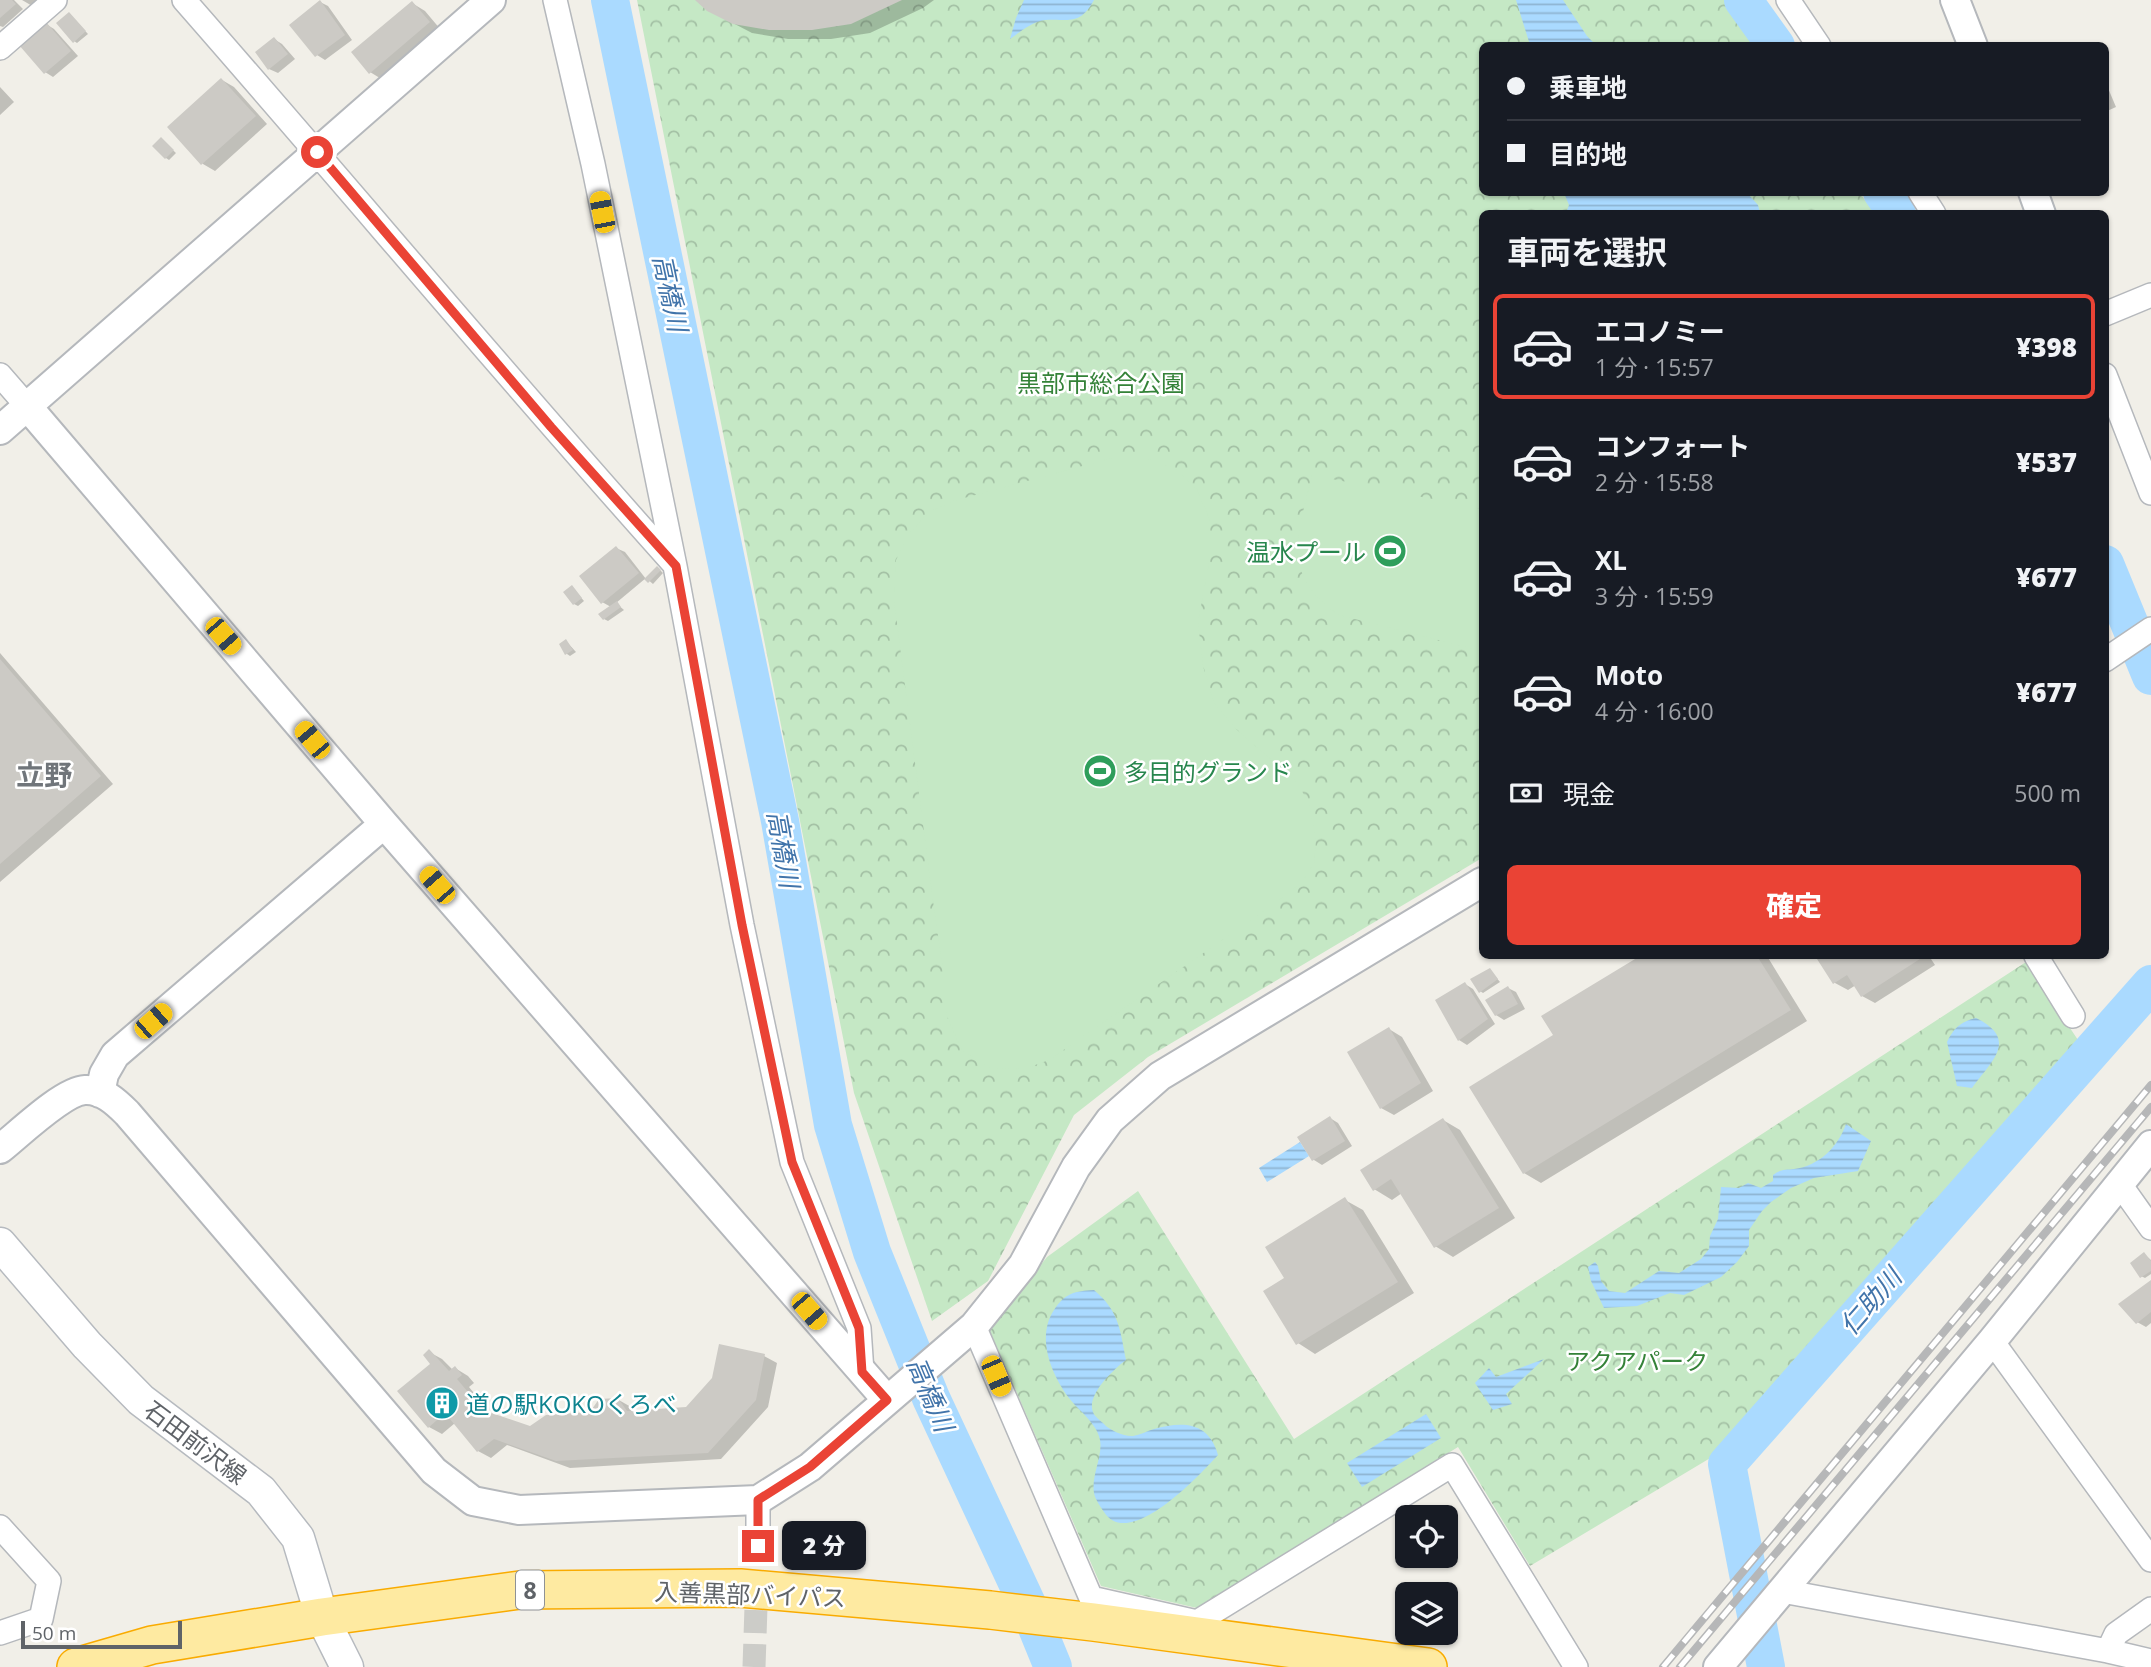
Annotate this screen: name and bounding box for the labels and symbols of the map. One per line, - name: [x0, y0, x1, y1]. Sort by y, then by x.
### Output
- route start: [301, 136, 333, 168]
- car: [588, 189, 617, 235]
- water label: 高橋川: [645, 251, 697, 338]
- park label: 黒部市総合公園: [1017, 366, 1185, 399]
- sports icon: 温水プール: [1371, 532, 1409, 570]
- place label: 温水プール: [1246, 535, 1366, 568]
- car: [202, 613, 245, 659]
- car: [291, 717, 334, 763]
- sports icon: 多目的グランド: [1081, 752, 1119, 790]
- district label: 立野: [16, 755, 72, 793]
- place label: 多目的グランド: [1124, 755, 1292, 788]
- water label: 高橋川: [759, 807, 809, 893]
- car: [416, 862, 459, 908]
- car: [131, 999, 176, 1043]
- water label: 仁助川: [1831, 1257, 1911, 1342]
- car: [788, 1288, 831, 1334]
- park label: アクアパーク: [1566, 1344, 1708, 1377]
- water label: 高橋川: [899, 1351, 964, 1440]
- car: [979, 1353, 1014, 1399]
- building icon: 道の駅KOKOくろべ: [423, 1384, 461, 1422]
- place label: 道の駅KOKOくろべ: [466, 1387, 677, 1420]
- street label: 石田前沢線: [138, 1393, 254, 1491]
- callout: 2 分: [782, 1522, 866, 1570]
- route end: [742, 1530, 774, 1562]
- road number: 8: [516, 1570, 544, 1610]
- street label: 入善黒部バイパス: [654, 1574, 846, 1614]
- scale bar: [21, 1618, 182, 1650]

